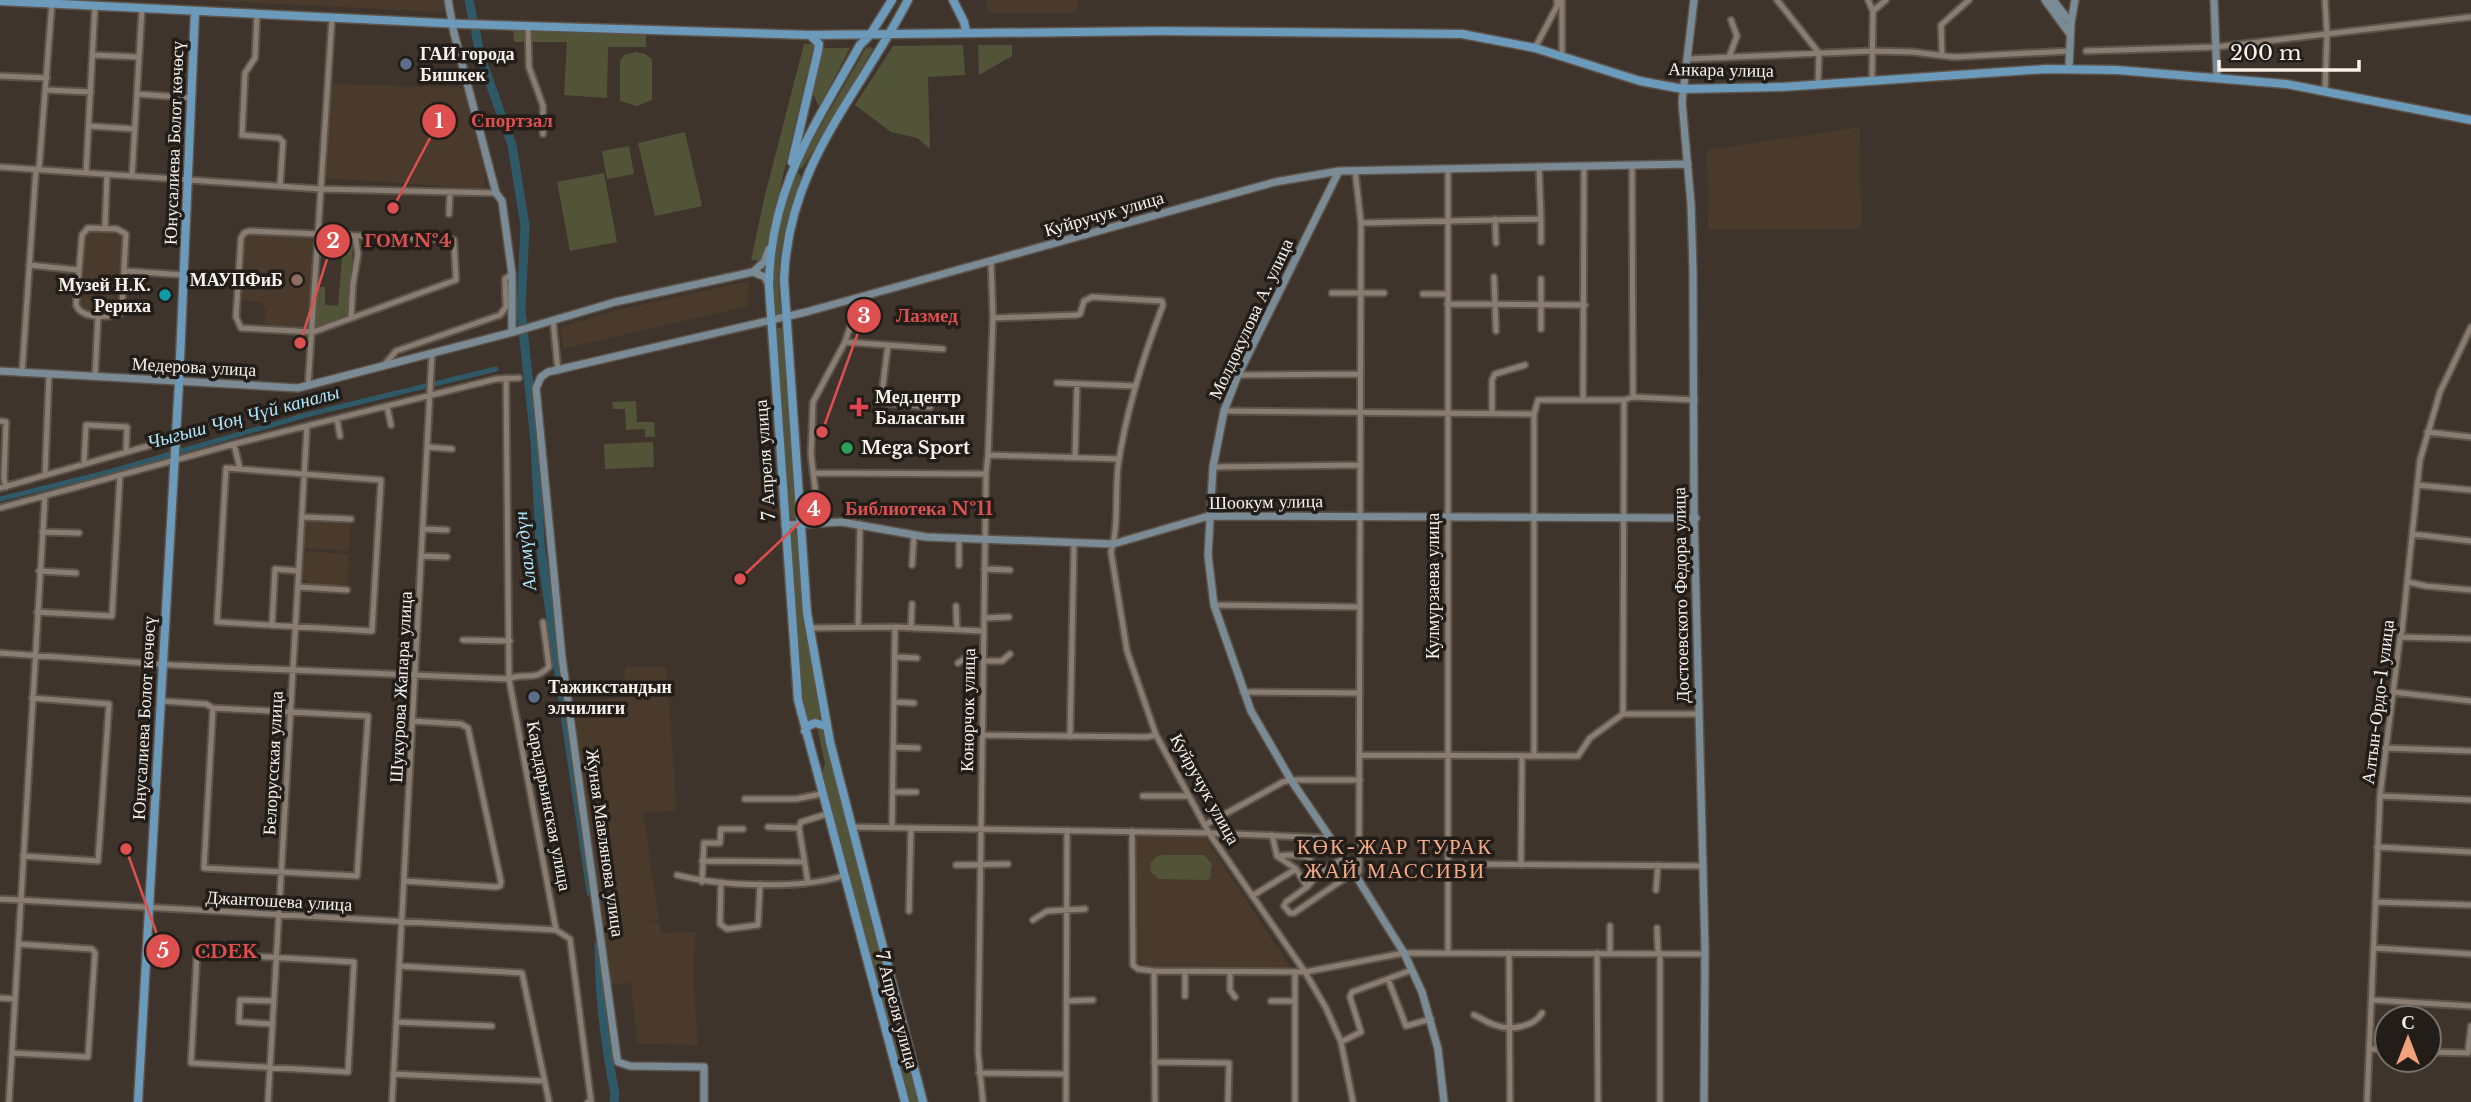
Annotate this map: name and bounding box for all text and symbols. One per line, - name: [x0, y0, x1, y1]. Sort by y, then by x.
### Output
- scale bar: [2219, 28, 2359, 72]
- text: 200 m: [2230, 40, 2302, 66]
- street label: Юнусалиева Болот көчөсү: [159, 41, 189, 245]
- place label: ГАИ города Бишкек: [420, 43, 515, 86]
- marker: ГАИ города Бишкек: [398, 56, 414, 72]
- street label: Анкара улица: [1668, 58, 1774, 82]
- callout: Спортзал: [422, 101, 567, 141]
- text: 1: [434, 108, 444, 134]
- text: Спортзал: [471, 109, 553, 132]
- street label: Куйручук улица: [1042, 186, 1166, 242]
- callout: ГОМ №4: [315, 221, 465, 261]
- text: 2: [326, 228, 340, 254]
- text: ГОМ №4: [364, 229, 452, 252]
- street label: Молдокулова А. улица: [1204, 235, 1298, 403]
- place label: МАУПФиБ: [190, 269, 283, 291]
- marker: МАУПФиБ: [289, 272, 305, 288]
- place label: Музей Н.К. Рериха: [58, 274, 151, 317]
- marker: Музей Н.К. Рериха: [157, 287, 173, 303]
- callout: Лазмед: [847, 296, 971, 336]
- text: 3: [857, 303, 871, 329]
- text: Лазмед: [896, 304, 958, 327]
- street label: Медерова улица: [131, 353, 257, 381]
- water label: Чыгыш Чоң Чүй каналы: [144, 380, 342, 454]
- place label: Мед.центр Баласагын: [875, 386, 965, 429]
- marker: Мед.центр Баласагын: [849, 397, 869, 417]
- street label: 7 Апреля улица: [750, 399, 780, 521]
- place label: Mega Sport: [861, 437, 970, 459]
- marker: Mega Sport: [839, 440, 855, 456]
- street label: Достоевского Федора улица: [1668, 487, 1694, 703]
- callout: Библиотека №11: [796, 489, 1007, 529]
- street label: Шоокум улица: [1209, 490, 1323, 514]
- text: 4: [807, 496, 821, 522]
- text: Библиотека №11: [845, 497, 993, 520]
- water label: Аламүдүн: [509, 510, 542, 594]
- street label: Кулмурзаева улица: [1422, 513, 1444, 659]
- street label: Шукурова Жапара улица: [385, 591, 417, 783]
- street label: Юнусалиева Болот көчөсү: [128, 615, 160, 821]
- street label: Алтын-Ордо-1 улица: [2357, 618, 2399, 786]
- street label: Конорчок улица: [956, 648, 980, 772]
- place label: Тажикстандын элчилиги: [548, 676, 672, 719]
- marker: Тажикстандын элчилиги: [526, 689, 542, 705]
- street label: Белорусская улица: [258, 690, 288, 836]
- street label: Карадарьинская улица: [522, 719, 576, 893]
- street label: Куйручук улица: [1165, 730, 1245, 848]
- street label: Жуная Мавлянова улица: [581, 748, 629, 938]
- district label: КӨК-ЖАР ТУРАК ЖАЙ МАССИВИ: [1297, 834, 1493, 884]
- street label: Джантошева улица: [205, 886, 353, 916]
- callout: CDEK: [146, 931, 272, 971]
- text: 5: [157, 938, 169, 964]
- text: CDEK: [194, 940, 259, 963]
- street label: 7 Апреля улица: [871, 949, 923, 1071]
- north arrow: [2373, 1004, 2443, 1074]
- text: С: [2401, 1011, 2415, 1034]

